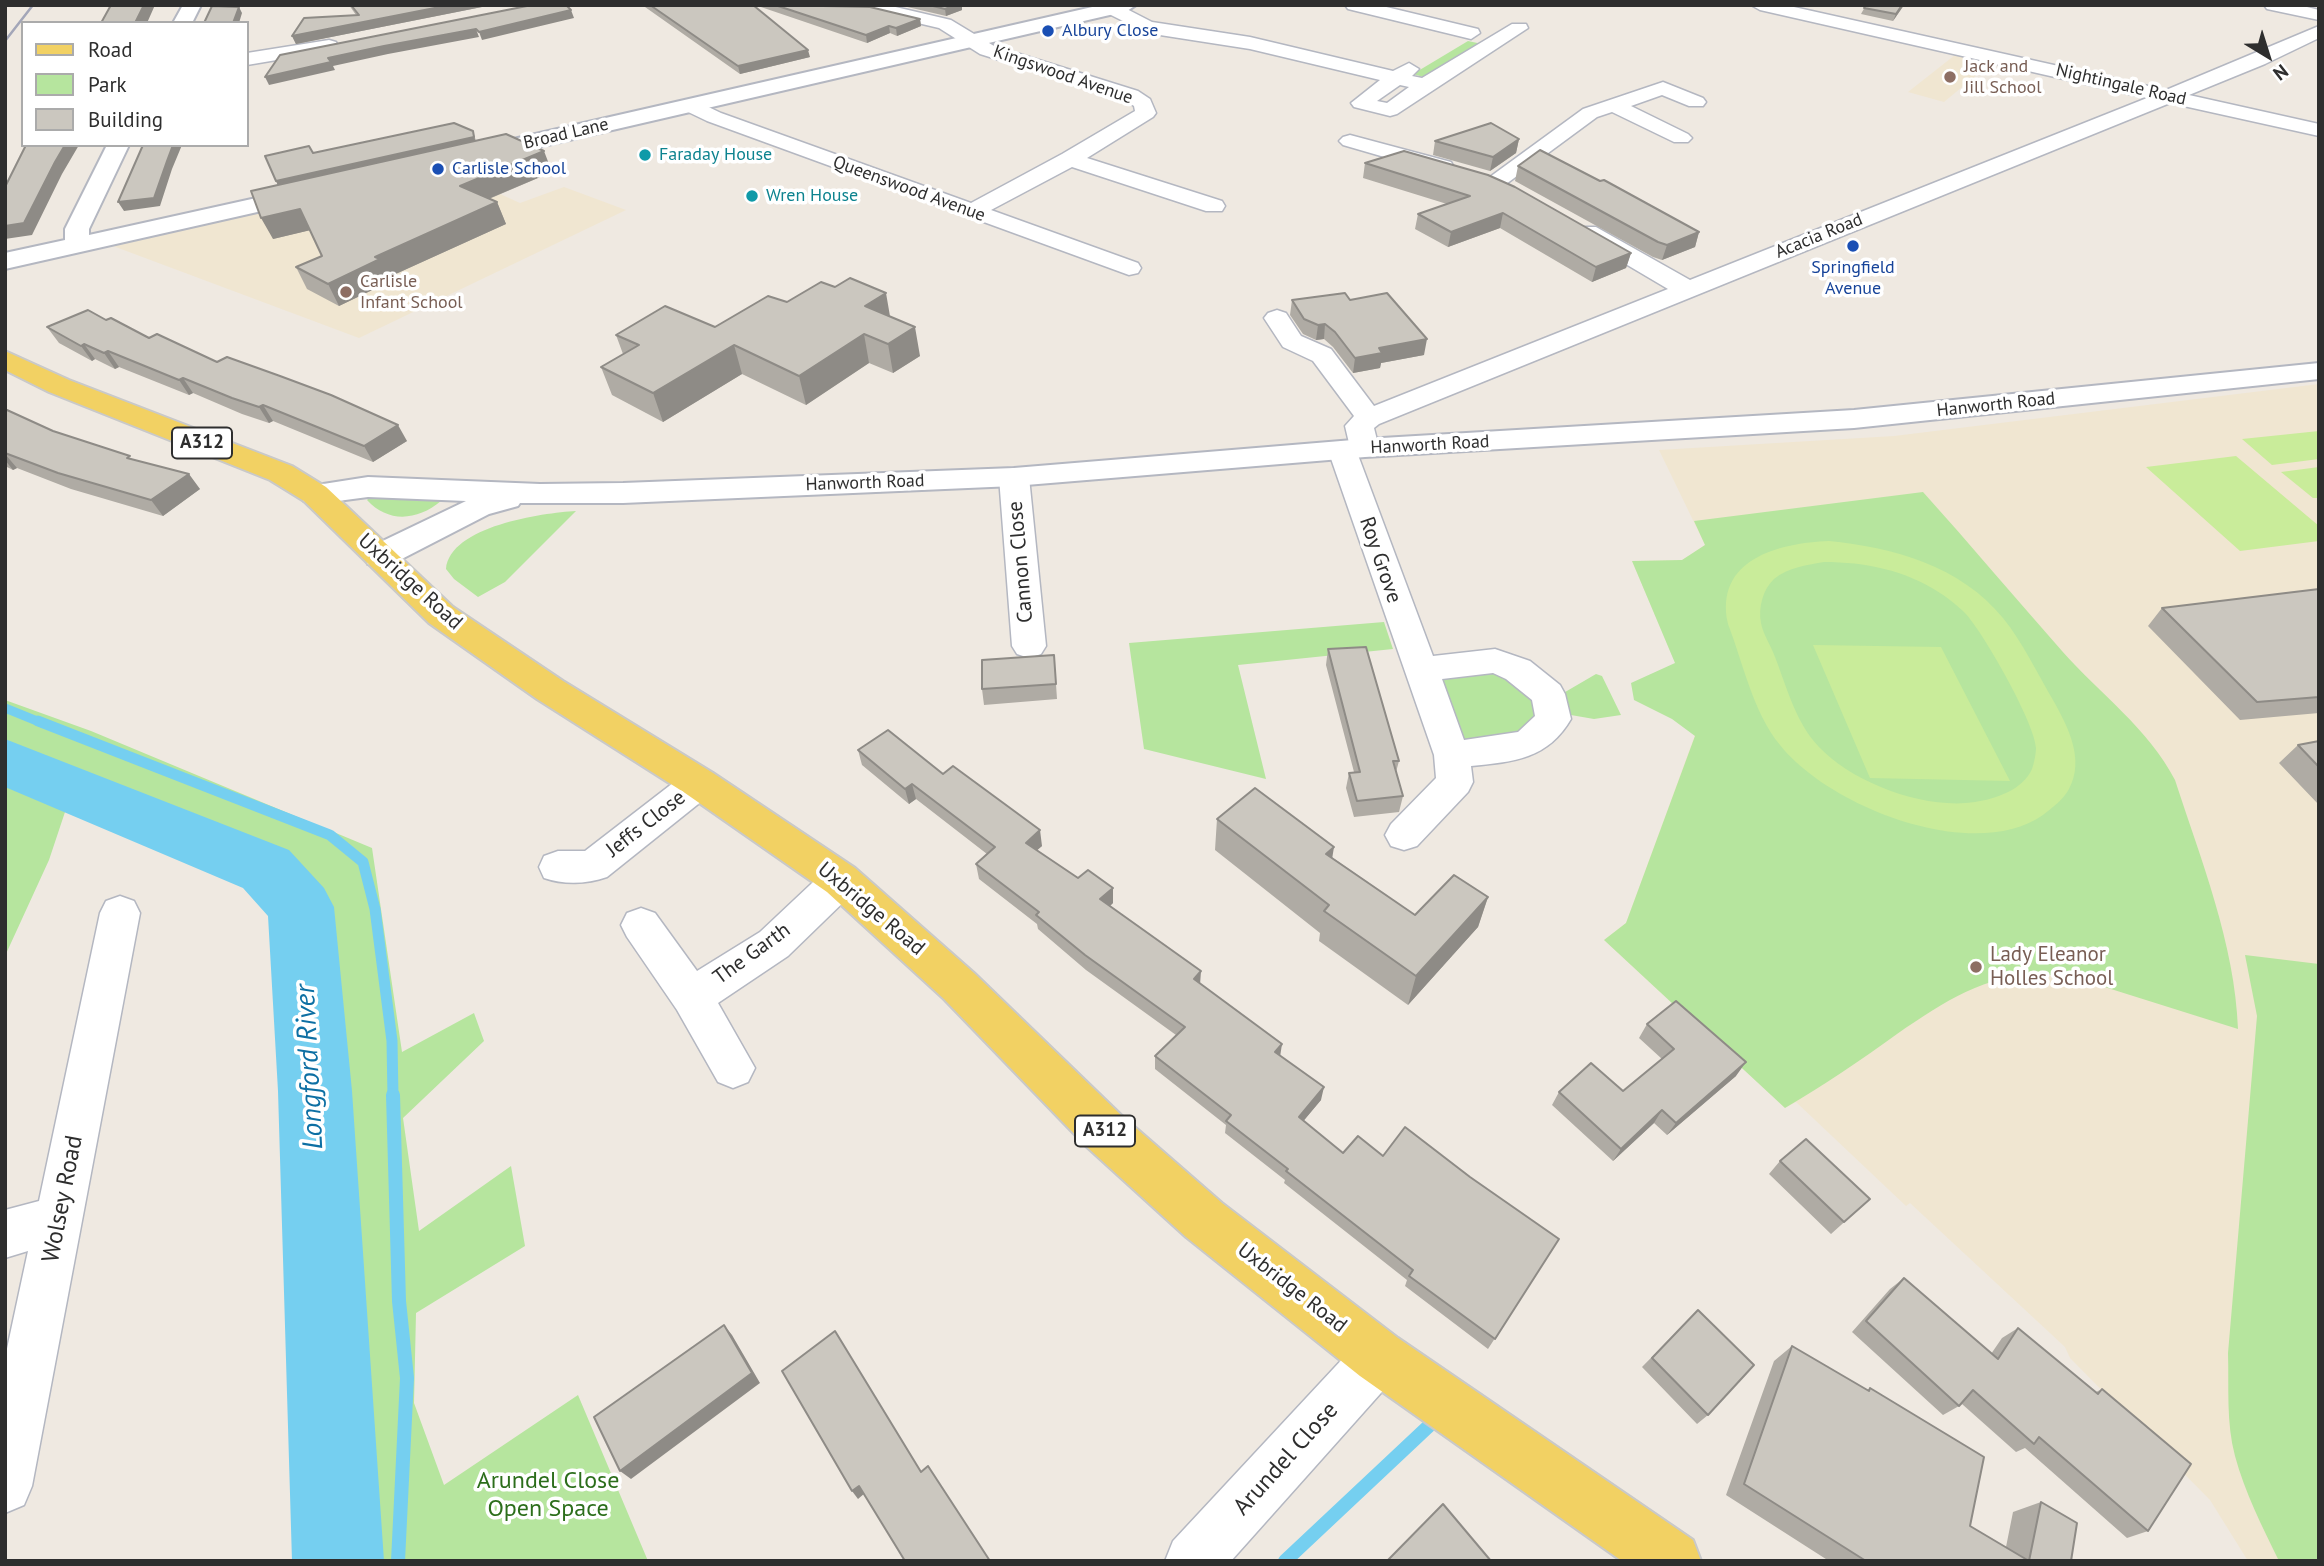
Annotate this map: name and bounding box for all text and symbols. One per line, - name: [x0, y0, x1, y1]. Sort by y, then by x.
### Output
- place label: Albury Close: [1062, 20, 1158, 42]
- legend: [21, 21, 248, 147]
- north arrow: [2233, 21, 2303, 91]
- marker: Albury Close: [1040, 23, 1056, 39]
- text: Road: [88, 36, 132, 63]
- street label: Kingswood Avenue: [990, 41, 1136, 109]
- place label: Jack and Jill School: [1964, 56, 2041, 98]
- text: N: [2269, 59, 2293, 86]
- street label: Nightingale Road: [2054, 60, 2188, 110]
- marker: Jack and Jill School: [1942, 69, 1958, 85]
- text: Park: [88, 71, 127, 98]
- text: Building: [88, 106, 163, 133]
- street label: Broad Lane: [521, 114, 611, 154]
- place label: Faraday House: [659, 144, 772, 166]
- marker: Faraday House: [637, 147, 653, 163]
- street label: Queenswood Avenue: [830, 151, 988, 227]
- place label: Carlisle School: [452, 158, 566, 180]
- marker: Carlisle School: [430, 161, 446, 177]
- place label: Wren House: [766, 185, 858, 207]
- marker: Wren House: [744, 188, 760, 204]
- street label: Acacia Road: [1772, 209, 1866, 263]
- marker: Springfield Avenue: [1845, 238, 1861, 254]
- place label: Springfield Avenue: [1811, 257, 1895, 300]
- place label: Carlisle Infant School: [360, 271, 463, 314]
- marker: Carlisle Infant School: [338, 284, 354, 300]
- street label: Hanworth Road: [1936, 388, 2056, 422]
- road number: A312: [172, 428, 232, 458]
- street label: Hanworth Road: [1370, 431, 1490, 459]
- street label: Hanworth Road: [805, 470, 925, 496]
- street label: Cannon Close: [1003, 500, 1039, 624]
- street label: Roy Grove: [1354, 514, 1406, 606]
- street label: Uxbridge Road: [353, 528, 467, 636]
- street label: Jeffs Close: [601, 785, 691, 863]
- street label: Uxbridge Road: [812, 857, 930, 961]
- street label: The Garth: [709, 918, 795, 990]
- place label: Lady Eleanor Holles School: [1990, 942, 2114, 992]
- marker: Lady Eleanor Holles School: [1968, 959, 1984, 975]
- water label: Longford River: [289, 984, 331, 1150]
- road number: A312: [1075, 1116, 1135, 1147]
- street label: Wolsey Road: [37, 1133, 89, 1265]
- street label: Uxbridge Road: [1232, 1237, 1352, 1339]
- street label: Arundel Close: [1228, 1396, 1344, 1522]
- park label: Arundel Close Open Space: [477, 1467, 619, 1523]

